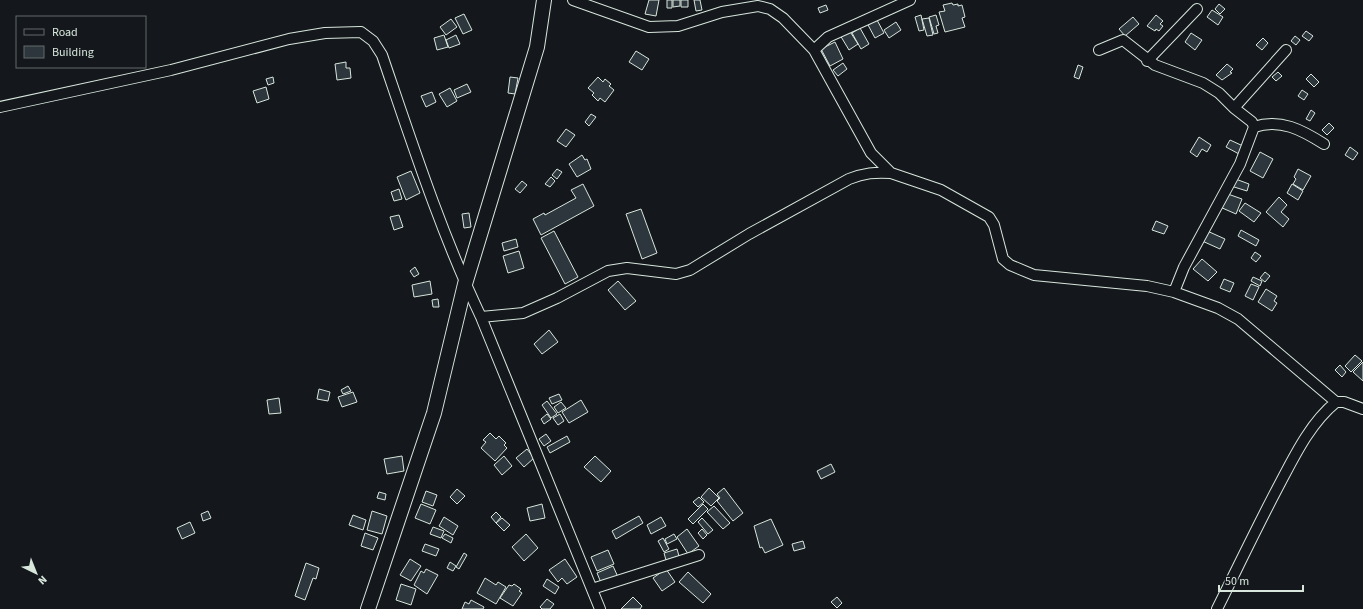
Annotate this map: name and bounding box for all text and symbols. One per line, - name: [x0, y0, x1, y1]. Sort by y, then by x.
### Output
- legend: [16, 16, 146, 68]
- text: Road: [52, 24, 78, 41]
- text: Building: [52, 44, 94, 61]
- north arrow: [16, 553, 56, 593]
- scale bar: [1219, 567, 1303, 593]
- text: N: [35, 572, 50, 588]
- text: 50 m: [1225, 573, 1249, 590]

